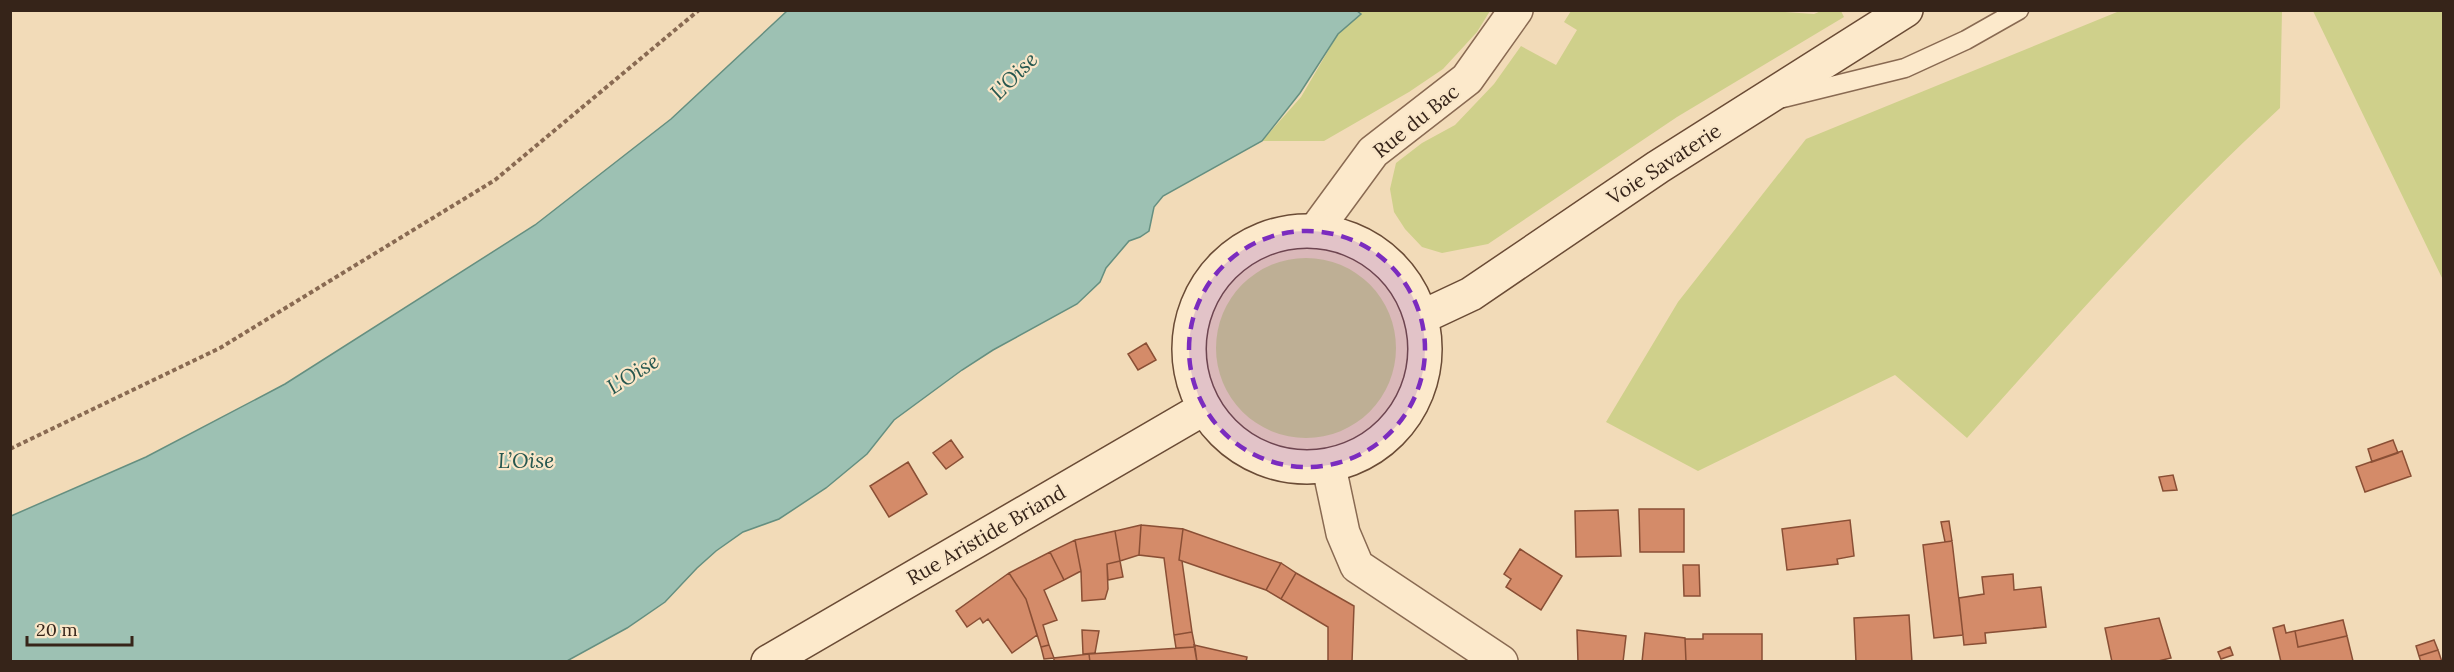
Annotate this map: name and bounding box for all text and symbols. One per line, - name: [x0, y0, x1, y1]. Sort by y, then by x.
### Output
- water label: L'Oise: [984, 46, 1043, 105]
- street label: Rue du Bac: [1368, 78, 1464, 163]
- street label: Voie Savaterie: [1601, 117, 1726, 210]
- water label: L'Oise: [602, 347, 664, 400]
- water label: L’Oise: [498, 447, 554, 474]
- street label: Rue Aristide Briand: [902, 479, 1070, 590]
- scale bar: [27, 609, 132, 647]
- text: 20 m: [36, 618, 78, 641]

